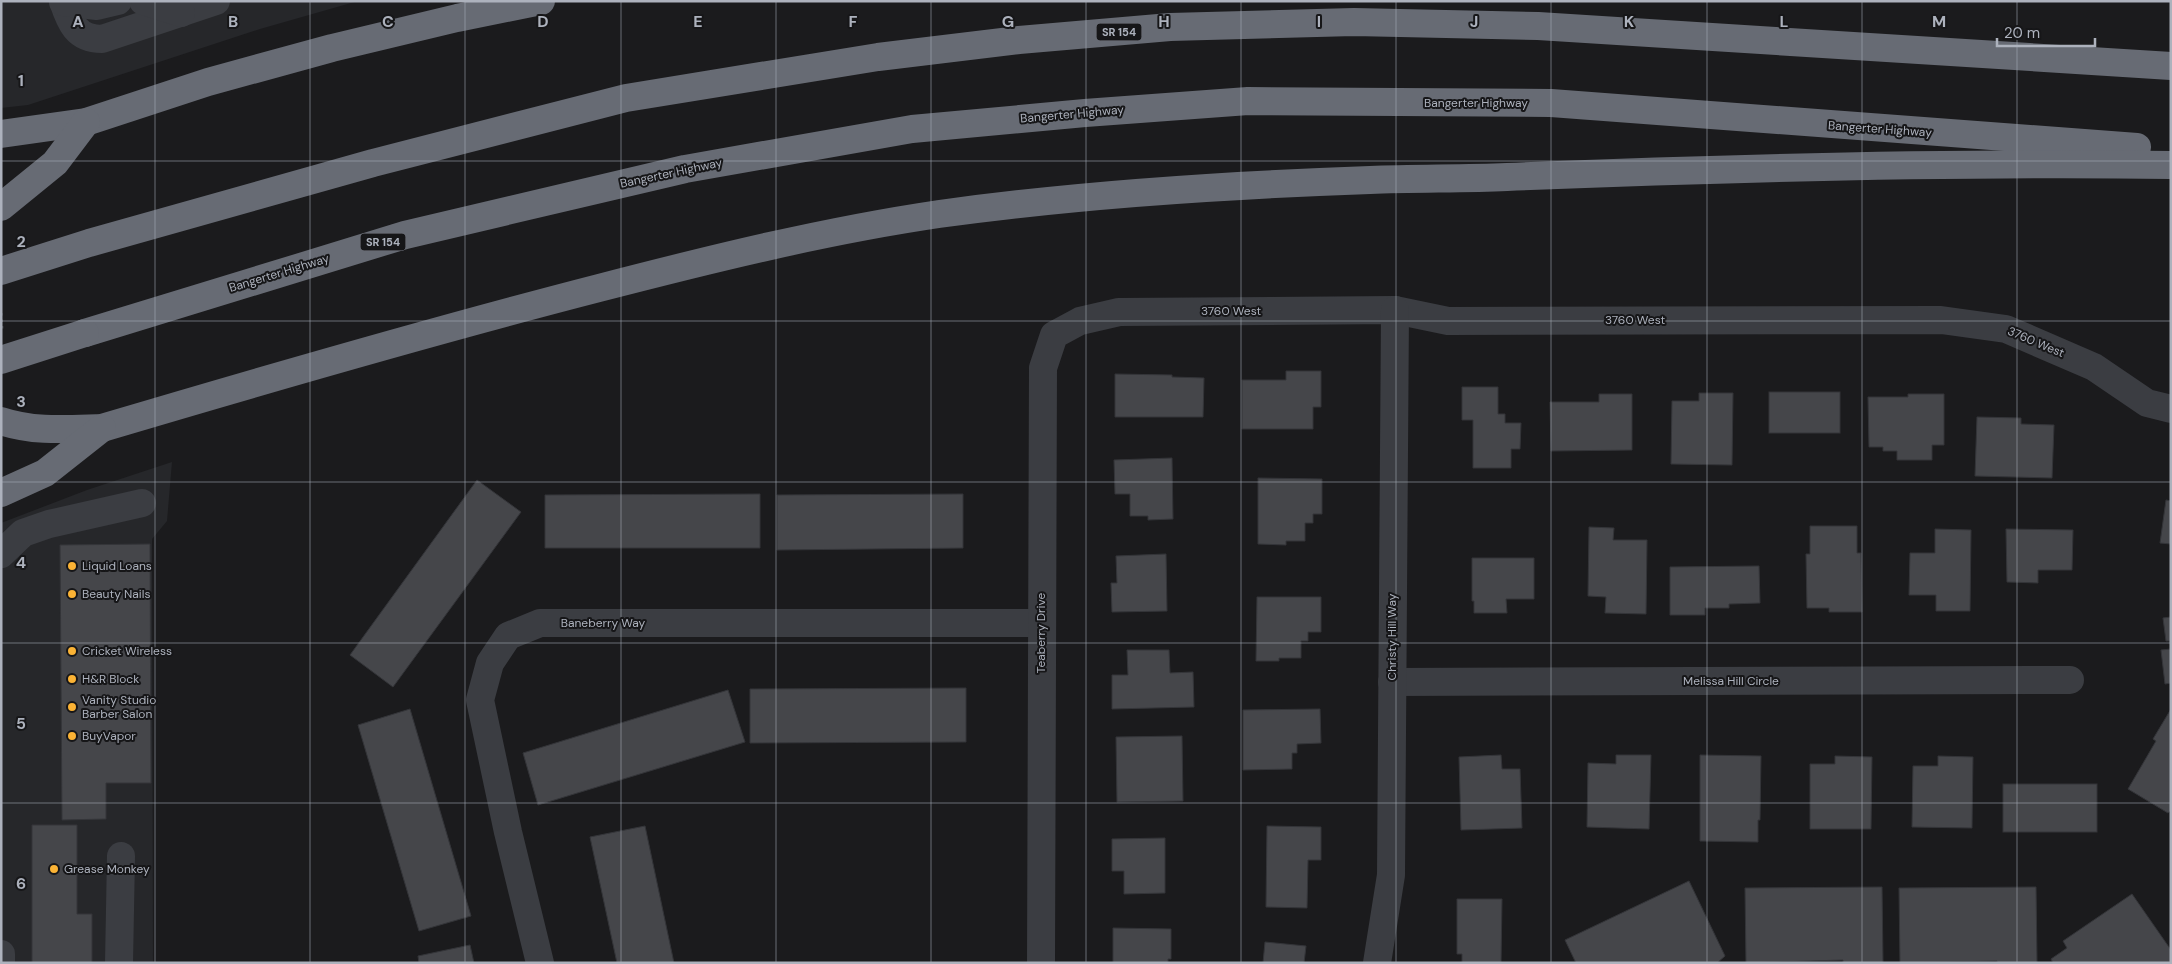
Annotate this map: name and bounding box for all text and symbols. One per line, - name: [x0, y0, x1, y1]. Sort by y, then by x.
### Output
- text: A: [72, 11, 84, 32]
- text: B: [228, 11, 238, 32]
- text: C: [382, 11, 394, 32]
- text: D: [537, 11, 549, 32]
- text: E: [693, 11, 703, 32]
- text: F: [849, 11, 858, 32]
- text: G: [1002, 11, 1014, 32]
- text: H: [1158, 11, 1170, 32]
- text: I: [1317, 11, 1321, 32]
- text: J: [1470, 11, 1478, 32]
- text: K: [1624, 11, 1635, 32]
- text: L: [1780, 11, 1789, 32]
- text: M: [1932, 11, 1946, 32]
- scale bar: [1997, 15, 2094, 47]
- text: 20 m: [2004, 23, 2040, 43]
- road number: SR 154: [1096, 24, 1142, 41]
- text: 1: [18, 70, 24, 91]
- street label: Bangerter Highway: [1424, 95, 1528, 111]
- street label: Bangerter Highway: [1020, 101, 1125, 127]
- street label: Bangerter Highway: [1828, 117, 1933, 141]
- street label: Bangerter Highway: [618, 154, 724, 192]
- text: 2: [16, 231, 26, 252]
- road number: SR 154: [360, 233, 406, 250]
- street label: Bangerter Highway: [227, 250, 331, 296]
- street label: 3760 West: [1201, 303, 1261, 319]
- street label: 3760 West: [1605, 312, 1665, 328]
- street label: 3760 West: [2005, 323, 2067, 361]
- text: 3: [16, 391, 26, 412]
- text: 4: [16, 552, 26, 573]
- place label: Liquid Loans: [82, 558, 152, 574]
- marker: Liquid Loans: [66, 560, 78, 572]
- place label: Beauty Nails: [82, 586, 150, 602]
- marker: Beauty Nails: [66, 588, 78, 600]
- street label: Teaberry Drive: [1033, 593, 1049, 673]
- street label: Christy Hill Way: [1384, 593, 1400, 680]
- street label: Baneberry Way: [561, 615, 646, 631]
- place label: Cricket Wireless: [82, 643, 172, 659]
- marker: Cricket Wireless: [66, 645, 78, 657]
- place label: H&R Block: [82, 671, 139, 687]
- marker: H&R Block: [66, 673, 78, 685]
- street label: Melissa Hill Circle: [1683, 673, 1779, 689]
- place label: Vanity Studio Barber Salon: [82, 692, 156, 722]
- marker: Vanity Studio Barber Salon: [66, 701, 78, 713]
- text: 5: [16, 713, 26, 734]
- place label: BuyVapor: [82, 728, 136, 744]
- marker: BuyVapor: [66, 730, 78, 742]
- place label: Grease Monkey: [64, 861, 150, 877]
- marker: Grease Monkey: [48, 863, 60, 875]
- text: 6: [16, 873, 26, 894]

